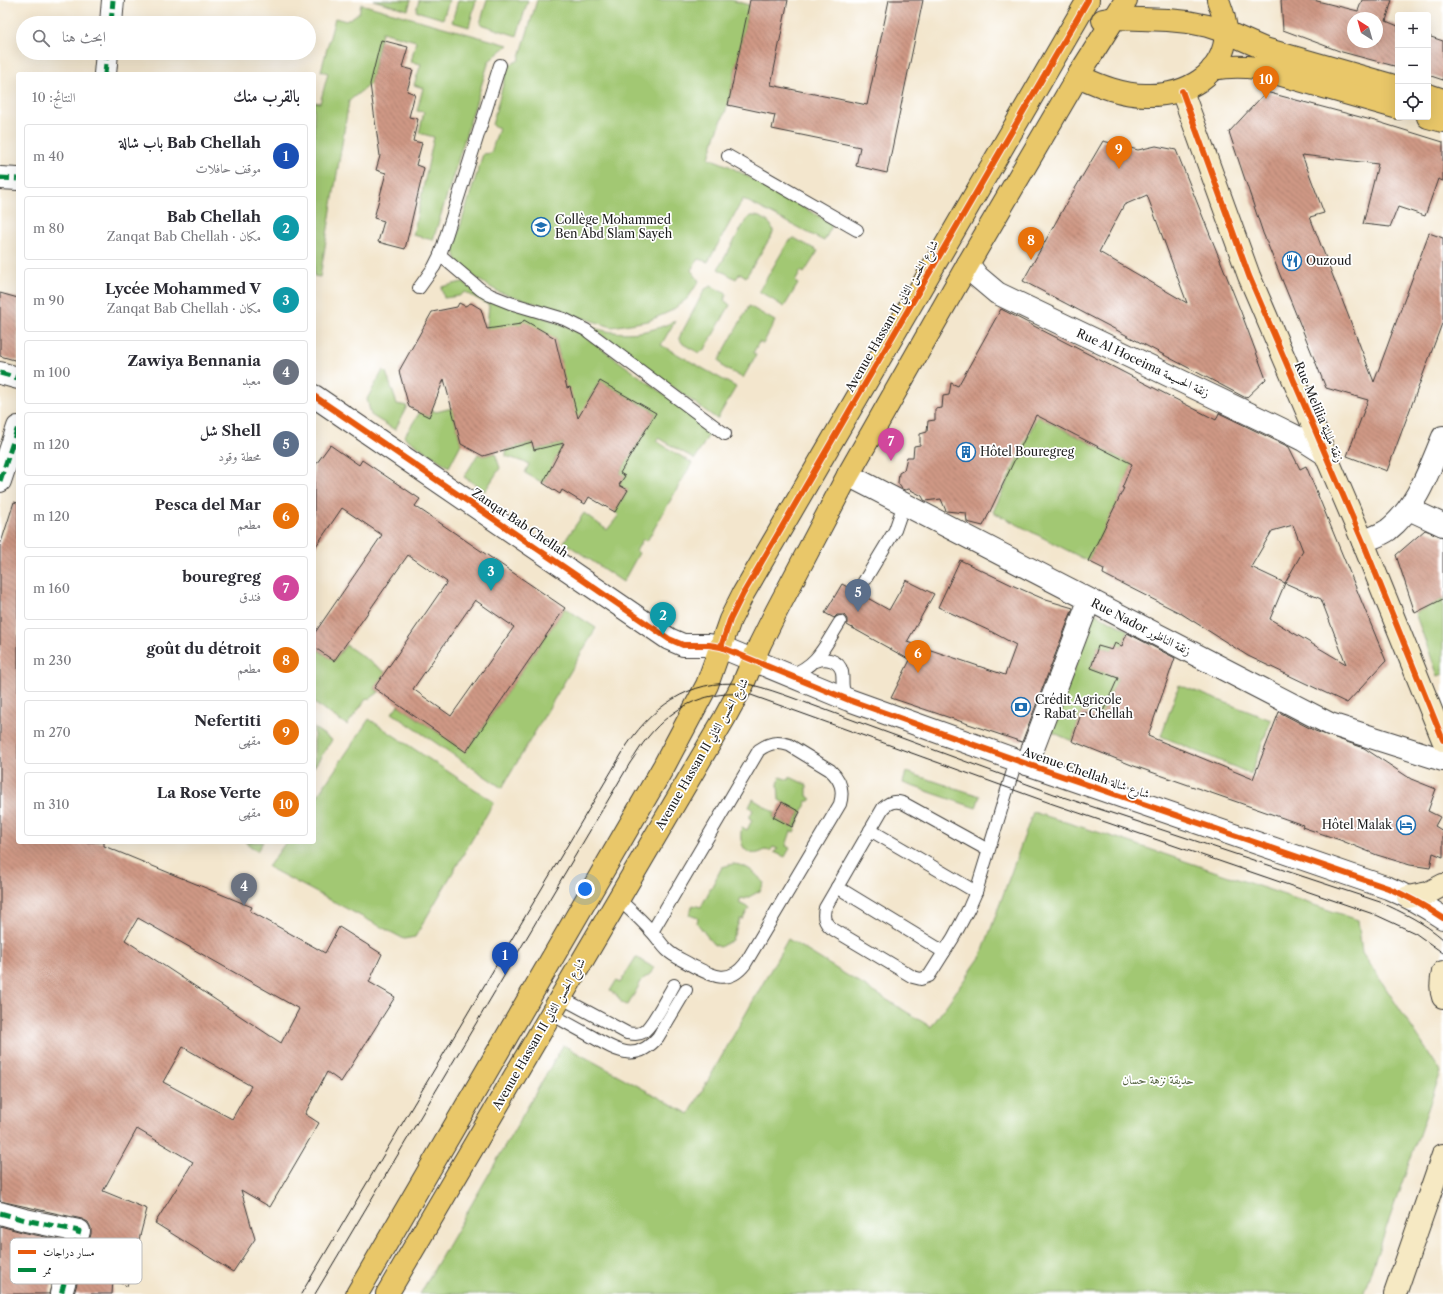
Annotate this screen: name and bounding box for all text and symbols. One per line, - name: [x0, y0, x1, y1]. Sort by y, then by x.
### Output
- north arrow: [1347, 12, 1383, 48]
- map controls: [1395, 12, 1431, 120]
- button: +: [1395, 12, 1431, 48]
- search box: [16, 16, 316, 60]
- icon: search: [30, 27, 52, 49]
- text: ابحث هنا: [62, 27, 106, 46]
- button: −: [1395, 48, 1431, 84]
- pin: 10: [1253, 66, 1279, 99]
- button: locate: [1395, 84, 1431, 120]
- text: بالقرب منك: [233, 86, 300, 106]
- text: النتائج: 10: [32, 89, 76, 105]
- text: Bab Chellah باب شالة: [119, 133, 261, 152]
- pin: 9: [1106, 136, 1132, 169]
- text: 40 m: [33, 148, 64, 164]
- text: 1: [283, 148, 289, 164]
- text: موقف حافلات: [195, 160, 261, 176]
- text: Bab Chellah: [167, 207, 261, 226]
- place label: Collège Mohammed Ben Abd Slam Sayeh: [555, 212, 673, 241]
- school or university icon: Collège Mohammed Ben Abd Slam Sayeh: [530, 216, 552, 238]
- text: 80 m: [33, 220, 65, 236]
- text: 2: [282, 220, 290, 236]
- pin: 8: [1018, 227, 1044, 260]
- text: مكان · Zanqat Bab Chellah: [107, 228, 261, 244]
- street label: Avenue Hassan II شارع الحسن الثاني: [841, 237, 945, 397]
- restaurant icon: Ouzoud: [1281, 250, 1303, 272]
- place label: Ouzoud: [1306, 253, 1352, 268]
- text: Lycée Mohammed V: [105, 279, 261, 298]
- text: 90 m: [33, 292, 64, 308]
- text: 3: [282, 292, 290, 308]
- text: مكان · Zanqat Bab Chellah: [107, 300, 261, 316]
- street label: Rue Al Hoceima زنقة الحسيمة: [1074, 325, 1212, 400]
- text: Zawiya Bennania: [128, 351, 261, 370]
- street label: Rue Melilia زنقة مليلية: [1292, 359, 1347, 464]
- text: 100 m: [33, 364, 71, 380]
- text: 4: [282, 364, 290, 380]
- text: معبد: [242, 372, 261, 388]
- text: Shell شل: [200, 421, 261, 440]
- pin: 7: [878, 428, 904, 461]
- text: 120 m: [33, 436, 70, 452]
- text: 5: [282, 436, 290, 452]
- building icon: Hôtel Bouregreg: [955, 441, 977, 463]
- place label: Hôtel Bouregreg: [980, 444, 1075, 459]
- text: محطة وقود: [218, 448, 261, 464]
- street label: Zanqat Bab Chellah: [469, 485, 572, 561]
- text: Pesca del Mar: [155, 495, 261, 514]
- text: 120 m: [33, 508, 70, 524]
- text: 6: [282, 508, 290, 524]
- text: مطعم: [237, 516, 261, 532]
- pin: 3: [478, 558, 504, 591]
- text: bouregreg: [182, 567, 261, 586]
- pin: 5: [845, 579, 871, 612]
- text: 160 m: [33, 580, 70, 596]
- text: 7: [283, 580, 289, 596]
- text: فندق: [239, 588, 261, 604]
- street label: Rue Nador زنقة الناظور: [1088, 595, 1194, 659]
- pin: 2: [650, 602, 676, 635]
- text: goût du détroit: [146, 639, 261, 658]
- pin: 6: [905, 640, 931, 673]
- text: 230 m: [33, 652, 71, 668]
- text: 8: [282, 652, 290, 668]
- text: مطعم: [237, 660, 261, 676]
- street label: Avenue Hassan II شارع الحسن الثاني: [651, 675, 755, 835]
- place label: Crédit Agricole - Rabat - Chellah: [1035, 692, 1133, 721]
- bank icon: Crédit Agricole - Rabat - Chellah: [1010, 696, 1032, 718]
- text: Nefertiti: [194, 711, 261, 730]
- text: 270 m: [33, 724, 71, 740]
- text: 9: [282, 724, 290, 740]
- text: مقهى: [238, 732, 261, 748]
- street label: Avenue Chellah شارع شالة: [1018, 743, 1152, 805]
- text: La Rose Verte: [157, 783, 261, 802]
- text: 310 m: [33, 796, 69, 812]
- text: 10: [279, 796, 293, 812]
- text: مقهى: [238, 804, 261, 820]
- hotel icon: Hôtel Malak: [1395, 814, 1417, 836]
- place label: Hôtel Malak: [1322, 817, 1393, 832]
- pin: 4: [231, 873, 257, 906]
- your location: [575, 879, 595, 899]
- pin: 1: [492, 942, 518, 975]
- street label: Avenue Hassan II شارع الحسن الثاني: [488, 955, 592, 1115]
- park label: حديقة نزهة حسان: [1122, 1072, 1194, 1088]
- legend: [10, 1238, 142, 1284]
- text: مسار دراجات: [43, 1245, 94, 1259]
- text: ممر: [42, 1263, 52, 1278]

